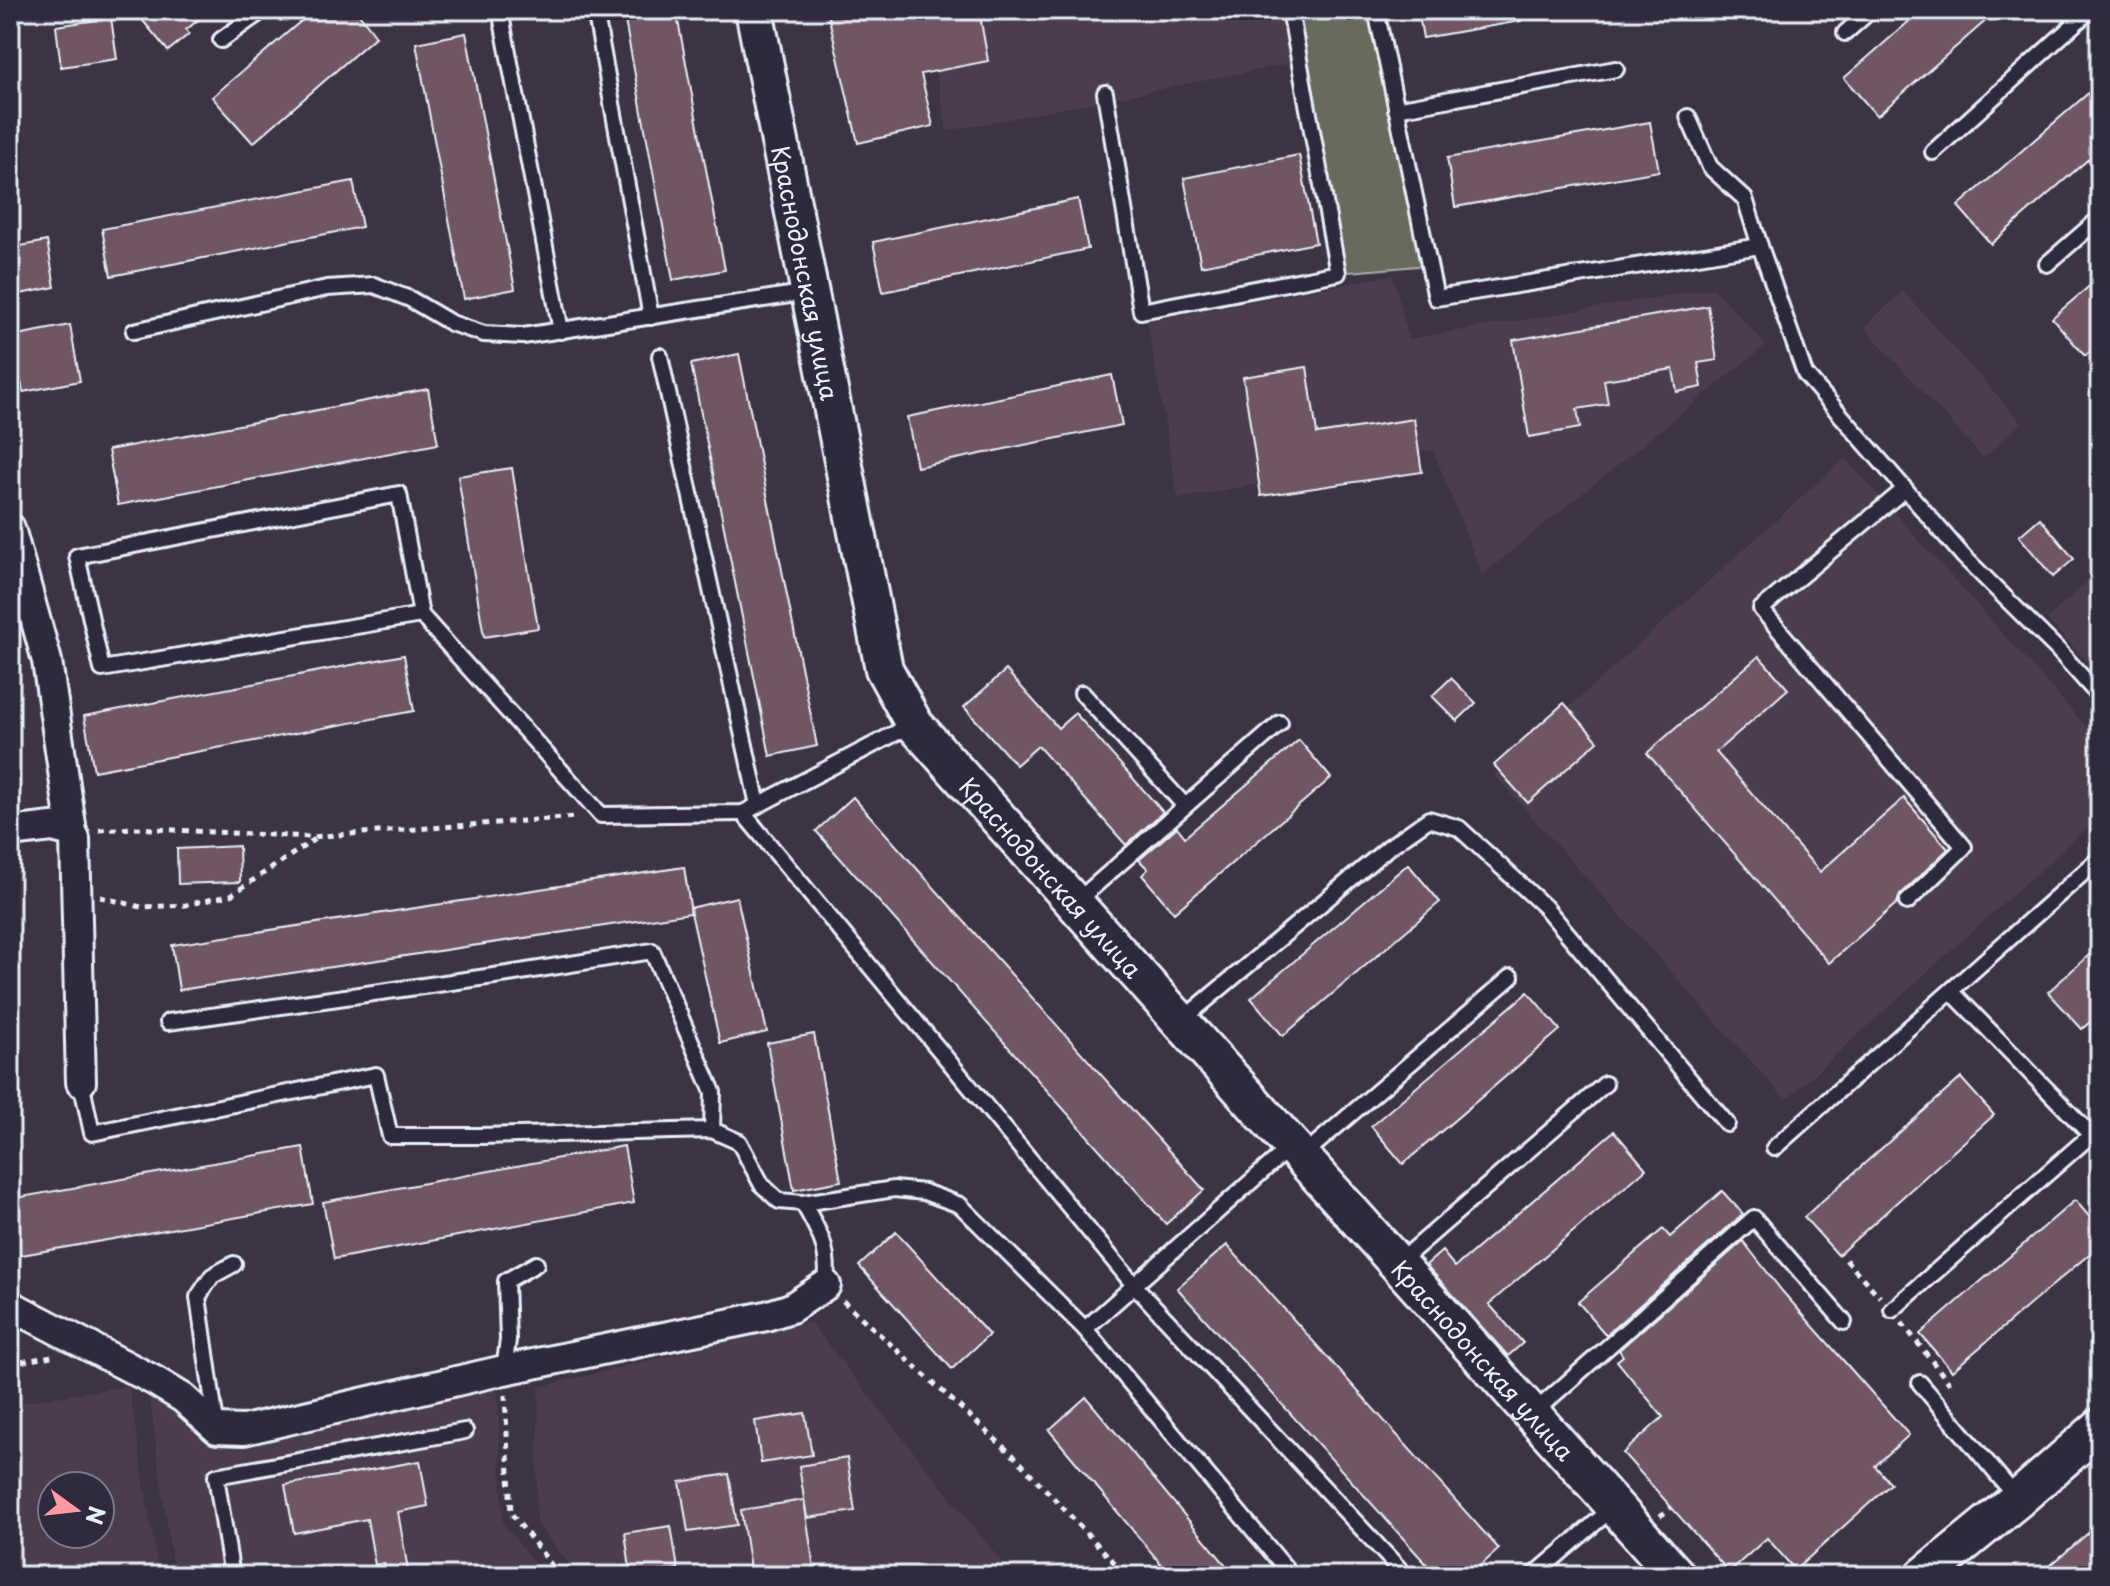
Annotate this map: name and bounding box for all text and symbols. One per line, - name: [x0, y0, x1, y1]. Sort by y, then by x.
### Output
- street label: Краснодонская улица: [763, 143, 849, 403]
- street label: Краснодонская улица: [952, 769, 1151, 986]
- street label: Краснодонская улица: [1384, 1252, 1583, 1468]
- north arrow: [36, 1470, 116, 1550]
- text: N: [79, 1503, 115, 1528]

